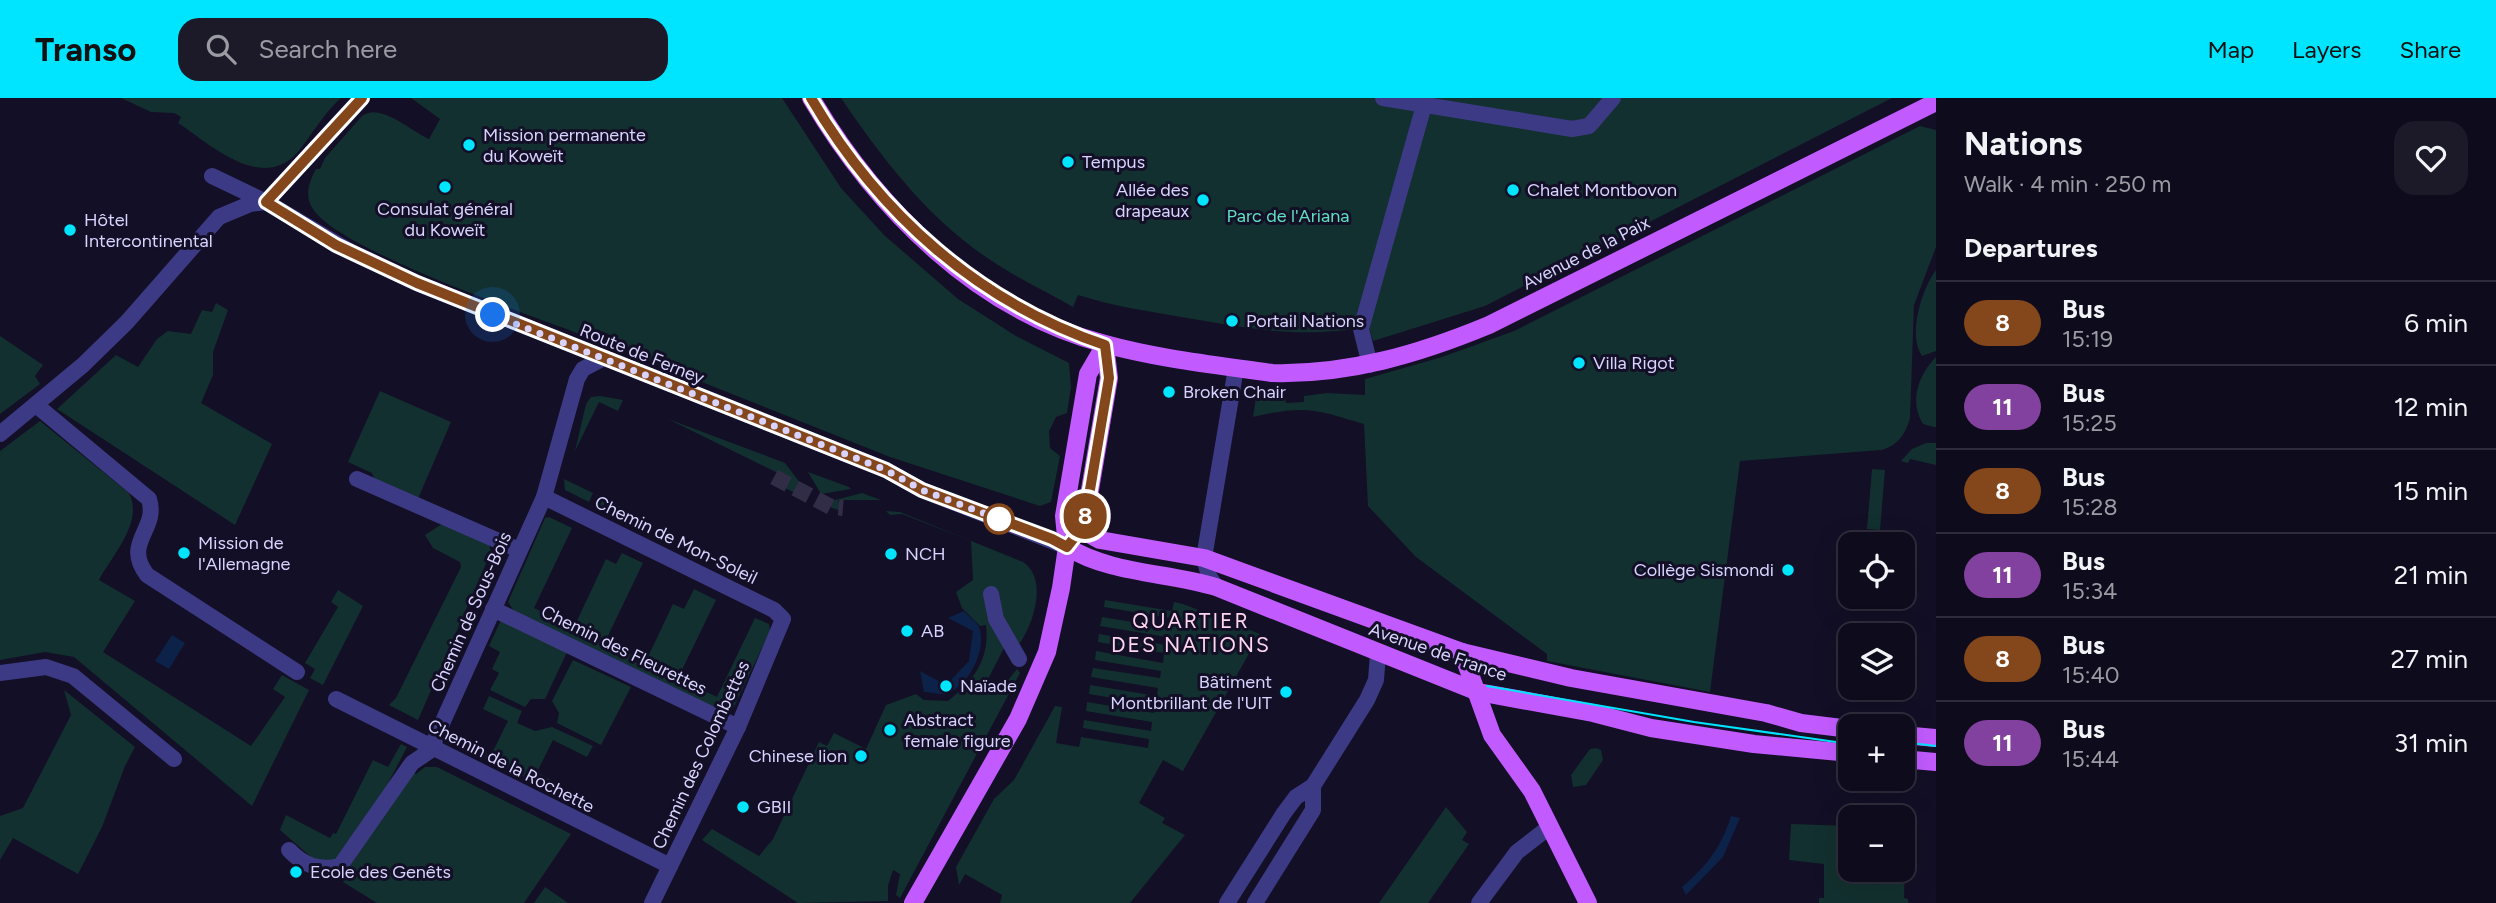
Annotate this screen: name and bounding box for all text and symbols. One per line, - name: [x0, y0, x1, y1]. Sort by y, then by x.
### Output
- search box: [178, 18, 668, 81]
- text: Transo: [35, 30, 136, 69]
- icon: search: [202, 30, 240, 68]
- text: Search here: [258, 33, 397, 65]
- text: Map: [2207, 35, 2254, 64]
- text: Layers: [2292, 35, 2361, 64]
- text: Share: [2399, 35, 2461, 64]
- button: heart: [2394, 121, 2468, 195]
- place label: Mission permanente du Koweït: [483, 124, 646, 167]
- text: Nations: [1964, 124, 2082, 163]
- marker: Mission permanente du Koweït: [461, 137, 477, 153]
- place label: Tempus: [1082, 151, 1145, 173]
- marker: Tempus: [1060, 154, 1076, 170]
- text: Walk · 4 min · 250 m: [1964, 170, 2171, 198]
- marker: Consulat général du Koweït: [437, 179, 453, 195]
- place label: Allée des drapeaux: [1115, 179, 1189, 222]
- place label: Chalet Montbovon: [1527, 179, 1677, 201]
- marker: Chalet Montbovon: [1505, 182, 1521, 198]
- marker: Allée des drapeaux: [1195, 192, 1211, 208]
- place label: Consulat général du Koweït: [377, 198, 513, 241]
- park label: Parc de l'Ariana: [1227, 205, 1349, 227]
- place label: Hôtel Intercontinental: [84, 209, 213, 252]
- street label: Avenue de la Paix: [1519, 211, 1654, 295]
- marker: Hôtel Intercontinental: [62, 222, 78, 238]
- text: Departures: [1964, 232, 2098, 264]
- text: Bus: [2062, 293, 2105, 325]
- your location: [475, 297, 510, 332]
- text: 6 min: [2404, 307, 2468, 339]
- text: 8: [1995, 308, 2010, 337]
- place label: Portail Nations: [1246, 310, 1364, 332]
- marker: Portail Nations: [1224, 313, 1240, 329]
- street label: Route de Ferney: [577, 319, 708, 389]
- text: 15:19: [2062, 325, 2113, 353]
- place label: Villa Rigot: [1593, 352, 1675, 374]
- marker: Villa Rigot: [1571, 355, 1587, 371]
- text: Bus: [2062, 377, 2105, 409]
- place label: Broken Chair: [1183, 381, 1286, 403]
- marker: Broken Chair: [1161, 384, 1177, 400]
- text: 12 min: [2394, 391, 2468, 423]
- text: 11: [1992, 392, 2013, 421]
- text: 15:25: [2062, 409, 2117, 437]
- text: Bus: [2062, 461, 2105, 493]
- text: 15 min: [2393, 475, 2468, 507]
- text: 8: [1995, 476, 2010, 505]
- street label: Chemin de Mon-Soleil: [591, 491, 761, 589]
- line badge: 8: [1062, 493, 1108, 539]
- text: 15:28: [2062, 493, 2118, 521]
- text: 8: [1078, 501, 1092, 530]
- unlabelled marker: [984, 504, 1014, 534]
- street label: Chemin de Sous-Bois: [426, 528, 516, 696]
- place label: Mission de l'Allemagne: [198, 532, 291, 575]
- map controls: [1838, 532, 1915, 882]
- button: locate: [1838, 532, 1915, 609]
- place label: NCH: [905, 543, 945, 565]
- marker: Mission de l'Allemagne: [176, 545, 192, 561]
- text: Bus: [2062, 545, 2105, 577]
- marker: NCH: [883, 546, 899, 562]
- place label: Collège Sismondi: [1634, 559, 1774, 581]
- text: 21 min: [2394, 559, 2468, 591]
- text: 11: [1992, 560, 2013, 589]
- marker: Collège Sismondi: [1780, 562, 1796, 578]
- text: 15:34: [2062, 577, 2117, 605]
- street label: Chemin des Fleurettes: [538, 600, 710, 700]
- district label: QUARTIER DES NATIONS: [1111, 608, 1271, 657]
- street label: Avenue de France: [1366, 618, 1510, 686]
- place label: AB: [921, 620, 944, 642]
- marker: AB: [899, 623, 915, 639]
- button: layers: [1838, 623, 1915, 700]
- text: Bus: [2062, 629, 2105, 661]
- text: 27 min: [2390, 643, 2468, 675]
- text: 8: [1995, 644, 2010, 673]
- street label: Chemin des Colombettes: [648, 657, 754, 853]
- text: 15:40: [2062, 661, 2120, 689]
- place label: Bâtiment Montbrillant de l'UIT: [1110, 671, 1272, 714]
- place label: Naïade: [960, 675, 1017, 697]
- marker: Naïade: [938, 678, 954, 694]
- marker: Bâtiment Montbrillant de l'UIT: [1278, 684, 1294, 700]
- place label: Abstract female figure: [904, 709, 1011, 752]
- text: Bus: [2062, 713, 2105, 745]
- street label: Chemin de la Rochette: [424, 714, 598, 818]
- button: +: [1838, 714, 1915, 791]
- marker: Abstract female figure: [882, 722, 898, 738]
- text: 31 min: [2394, 727, 2468, 759]
- text: 11: [1992, 728, 2013, 757]
- place label: Chinese lion: [749, 745, 847, 767]
- text: 15:44: [2062, 745, 2119, 773]
- marker: Chinese lion: [853, 748, 869, 764]
- place label: GBII: [757, 796, 791, 818]
- marker: GBII: [735, 799, 751, 815]
- button: −: [1838, 805, 1915, 882]
- place label: Ecole des Genêts: [310, 861, 451, 883]
- marker: Ecole des Genêts: [288, 864, 304, 880]

